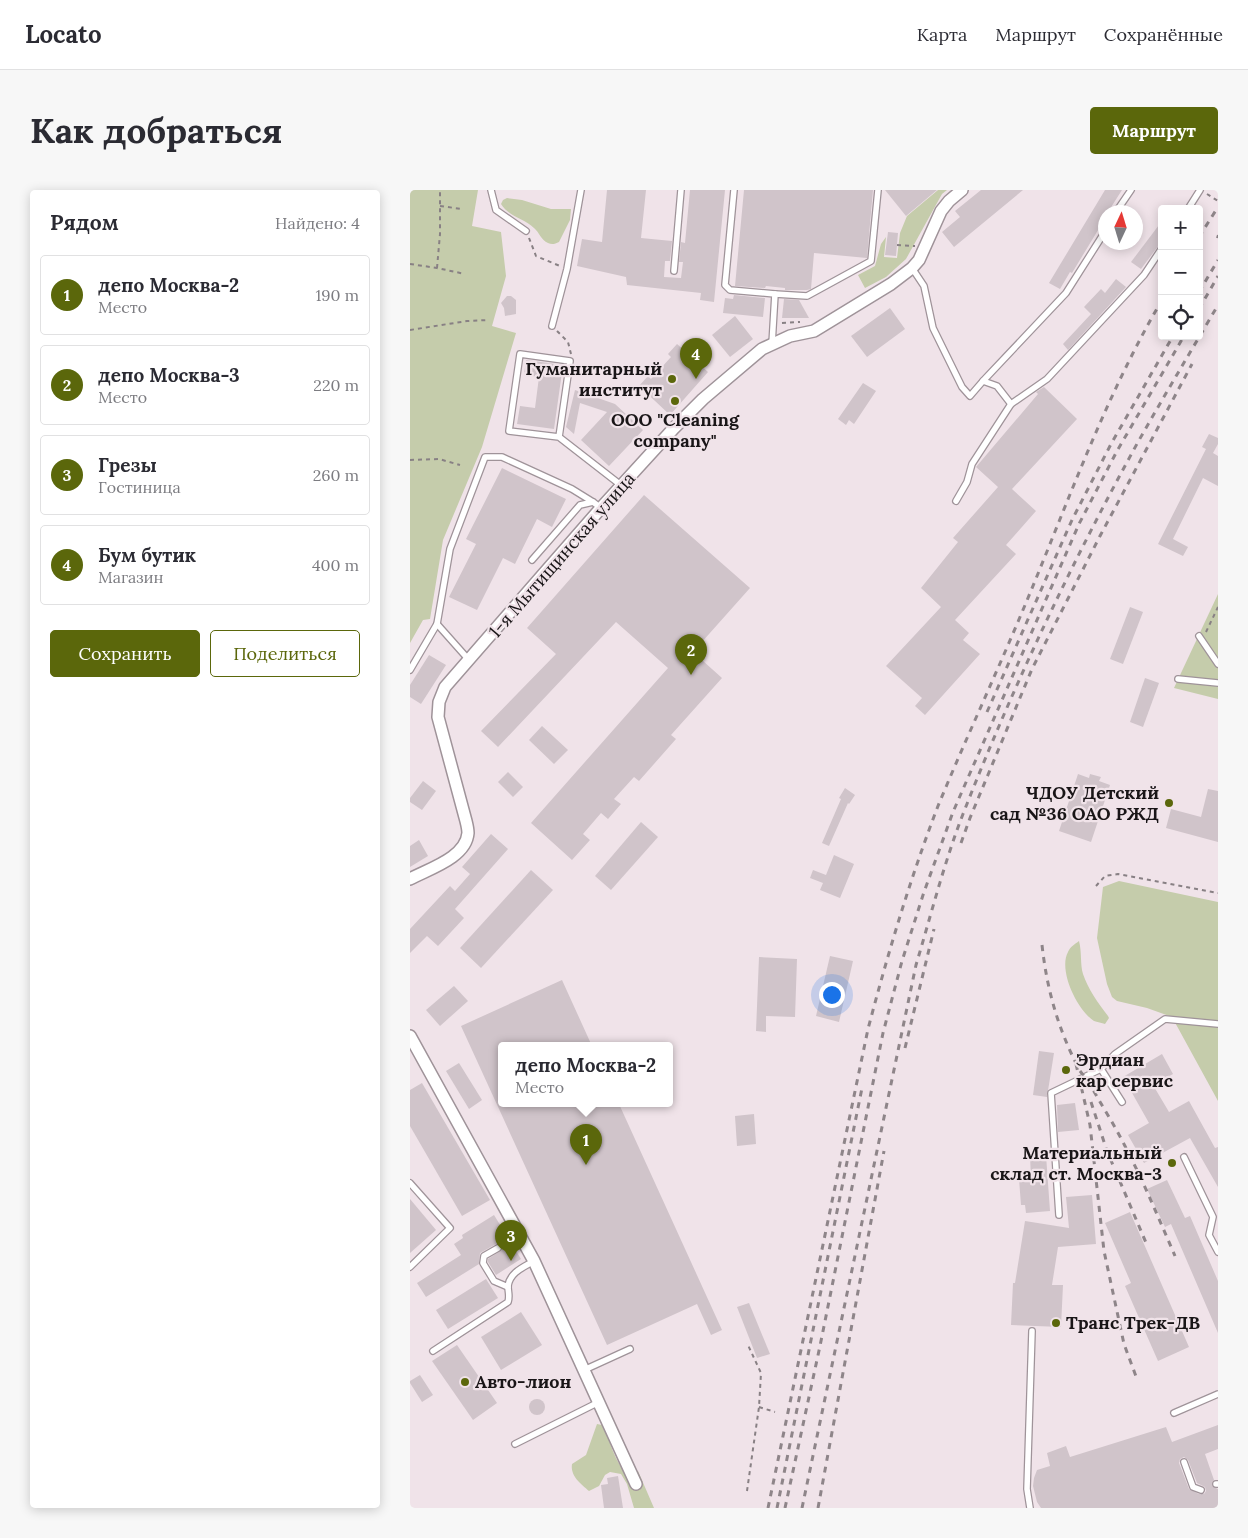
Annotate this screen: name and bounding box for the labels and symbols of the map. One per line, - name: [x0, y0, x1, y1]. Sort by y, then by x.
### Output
- north arrow: [1098, 205, 1143, 250]
- pin: 4: [680, 338, 712, 379]
- place label: Гуманитарный институт: [525, 357, 663, 401]
- marker: Гуманитарный институт: [666, 373, 678, 385]
- marker: ООО "Cleaning company": [669, 395, 681, 407]
- place label: ООО "Cleaning company": [611, 408, 740, 452]
- street label: 1-я Мытищинская улица: [483, 467, 640, 642]
- pin: 2: [675, 634, 707, 675]
- place label: ЧДОУ Детский сад №36 ОАО РЖД: [990, 781, 1159, 825]
- marker: ЧДОУ Детский сад №36 ОАО РЖД: [1163, 797, 1175, 809]
- your location: [819, 982, 845, 1008]
- place label: Эрдиан кар сервис: [1076, 1048, 1174, 1092]
- marker: Эрдиан кар сервис: [1060, 1064, 1072, 1076]
- pin: 1: [570, 1124, 602, 1165]
- place label: Материальный склад ст. Москва-3: [990, 1141, 1162, 1185]
- marker: Материальный склад ст. Москва-3: [1166, 1157, 1178, 1169]
- pin: 3: [495, 1220, 527, 1261]
- place label: Транс Трек-ДВ: [1066, 1311, 1200, 1334]
- marker: Транс Трек-ДВ: [1050, 1317, 1062, 1329]
- place label: Авто-лион: [475, 1370, 572, 1393]
- marker: Авто-лион: [459, 1376, 471, 1388]

